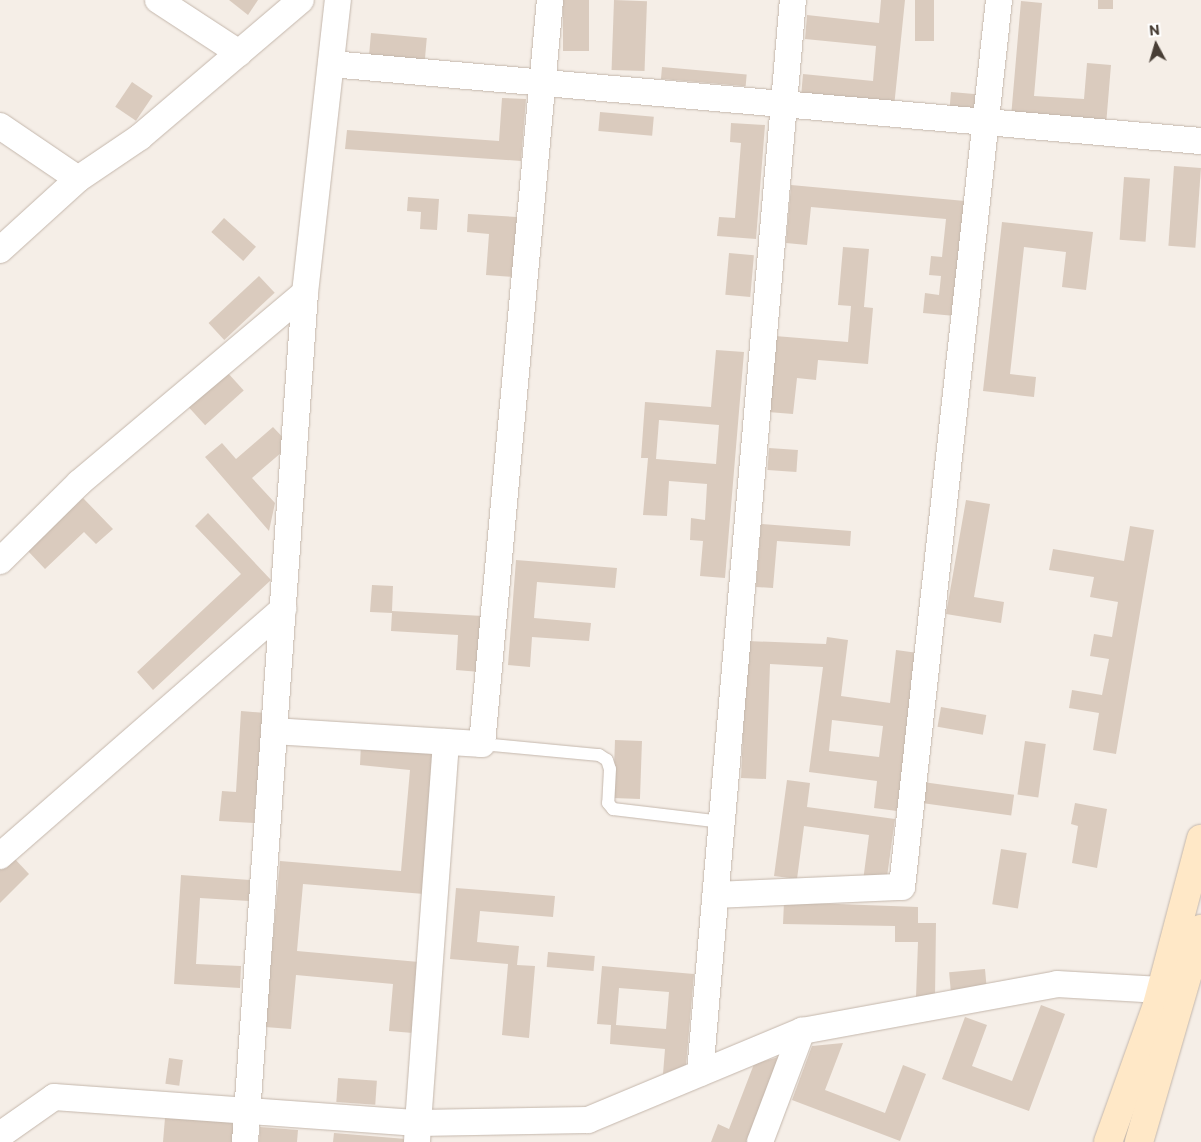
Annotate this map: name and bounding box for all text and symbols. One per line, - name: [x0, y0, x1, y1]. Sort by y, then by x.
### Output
- north arrow: [1131, 20, 1181, 70]
- text: N: [1148, 21, 1160, 39]

